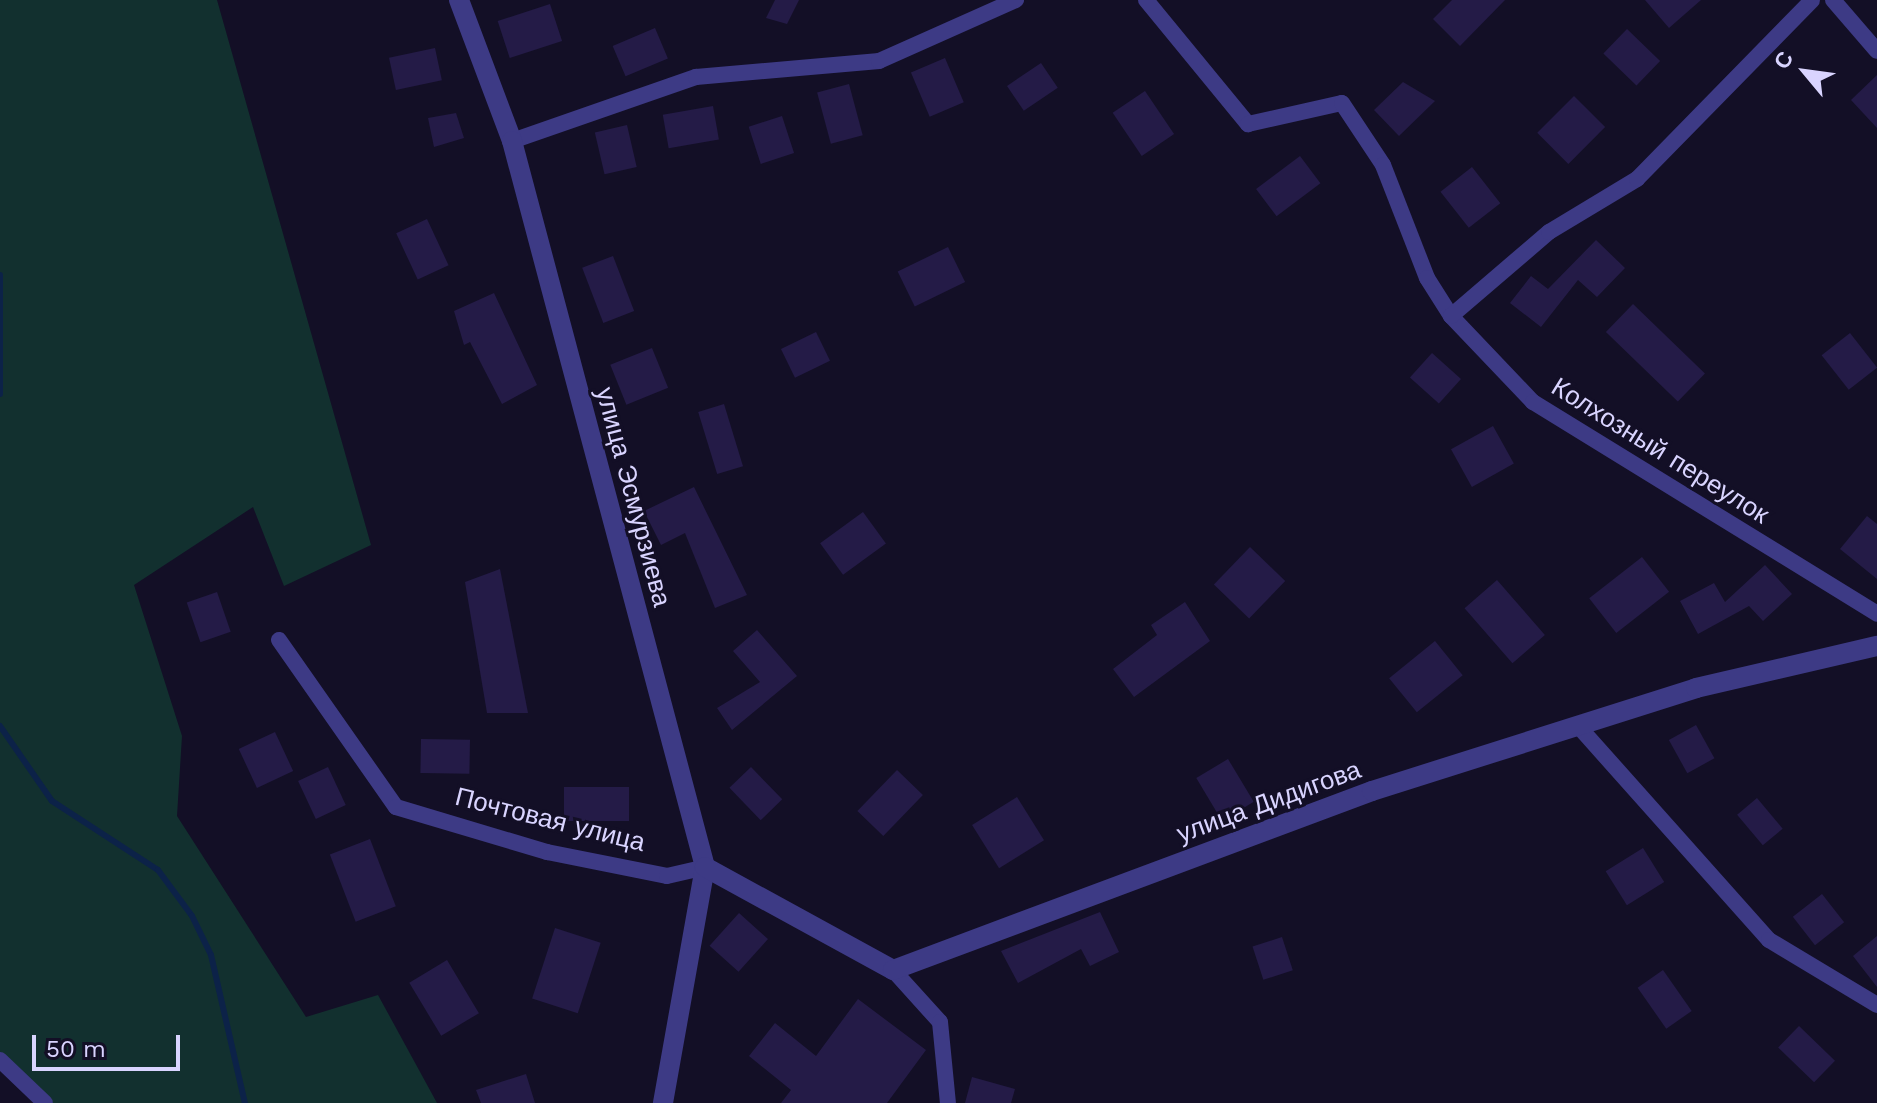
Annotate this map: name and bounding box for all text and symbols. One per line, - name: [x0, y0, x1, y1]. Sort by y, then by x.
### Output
- north arrow: [1765, 32, 1845, 112]
- text: С: [1769, 47, 1798, 73]
- street label: Колхозный переулок: [1546, 371, 1774, 531]
- street label: улица Эсмурзиева: [589, 384, 677, 610]
- street label: улица Дидигова: [1173, 754, 1365, 850]
- street label: Почтовая улица: [452, 781, 648, 859]
- scale bar: [36, 1019, 184, 1069]
- text: 50 m: [46, 1035, 106, 1063]

